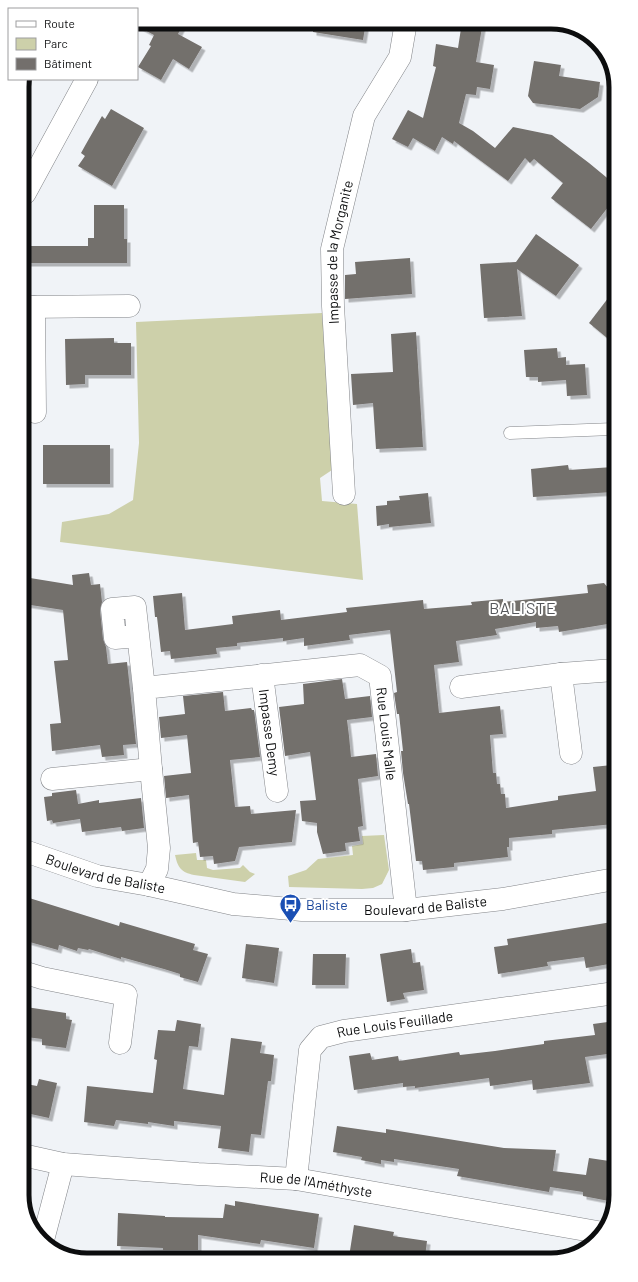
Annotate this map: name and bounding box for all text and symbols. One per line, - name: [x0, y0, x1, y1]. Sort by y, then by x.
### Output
- legend: [8, 8, 138, 80]
- text: Route: [44, 16, 75, 30]
- text: Parc: [44, 36, 68, 50]
- text: Bâtiment: [44, 56, 92, 70]
- street label: Impasse de la Morganite: [323, 178, 356, 325]
- district label: BALISTE: [489, 598, 557, 617]
- street label: Rue Louis Malle: [373, 686, 401, 781]
- street label: Impasse Demy: [256, 688, 284, 778]
- street label: Boulevard de Baliste: [43, 850, 167, 896]
- bus stop icon: Baliste: [278, 892, 304, 925]
- street label: Boulevard de Baliste: [364, 892, 488, 918]
- place label: Baliste: [306, 896, 348, 913]
- street label: Rue Louis Feuillade: [335, 1007, 454, 1041]
- street label: Rue de l'Améthyste: [259, 1168, 374, 1200]

